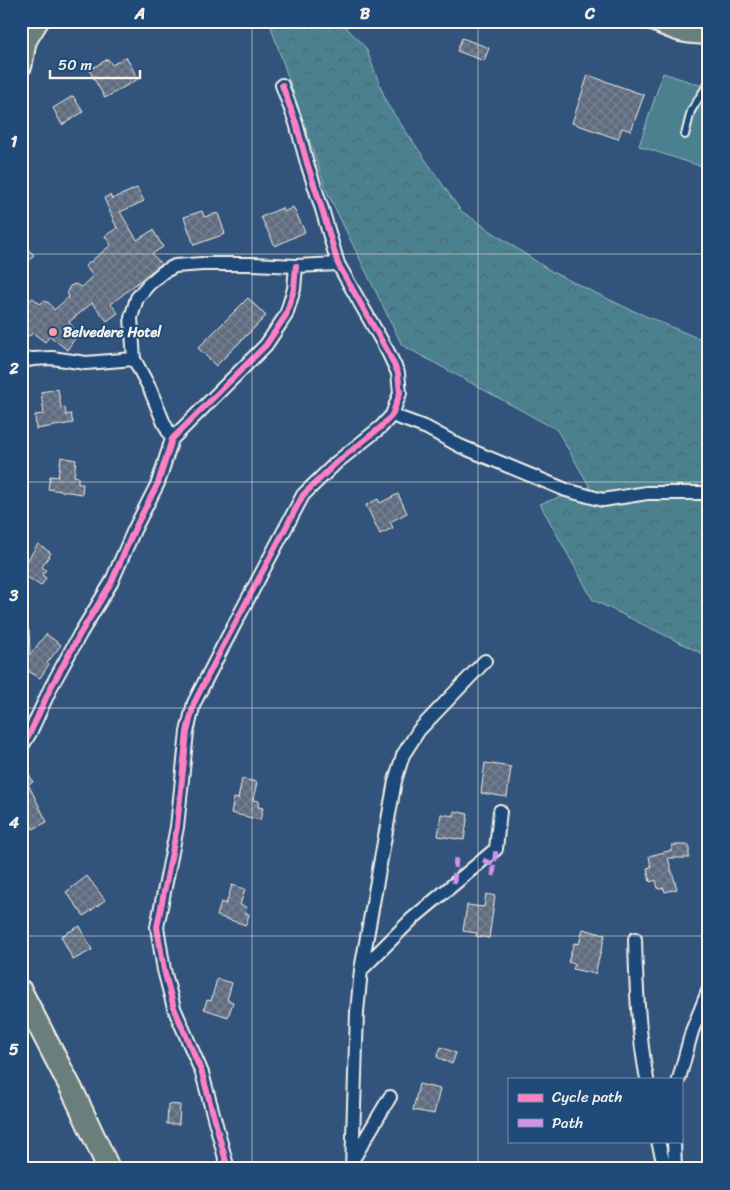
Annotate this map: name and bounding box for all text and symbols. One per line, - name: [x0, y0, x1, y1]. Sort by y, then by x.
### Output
- text: A: [134, 0, 145, 28]
- text: B: [360, 0, 371, 28]
- text: C: [584, 0, 596, 28]
- scale bar: [50, 48, 140, 80]
- text: 50 m: [58, 52, 93, 78]
- text: 1: [11, 127, 18, 156]
- place label: Belvedere Hotel: [63, 320, 162, 345]
- marker: Belvedere Hotel: [47, 326, 59, 338]
- text: 2: [8, 354, 19, 383]
- text: 3: [9, 581, 19, 610]
- text: 4: [8, 808, 19, 837]
- text: 5: [9, 1035, 19, 1064]
- legend: [508, 1078, 682, 1142]
- text: Cycle path: [552, 1084, 623, 1110]
- text: Path: [552, 1110, 583, 1136]

